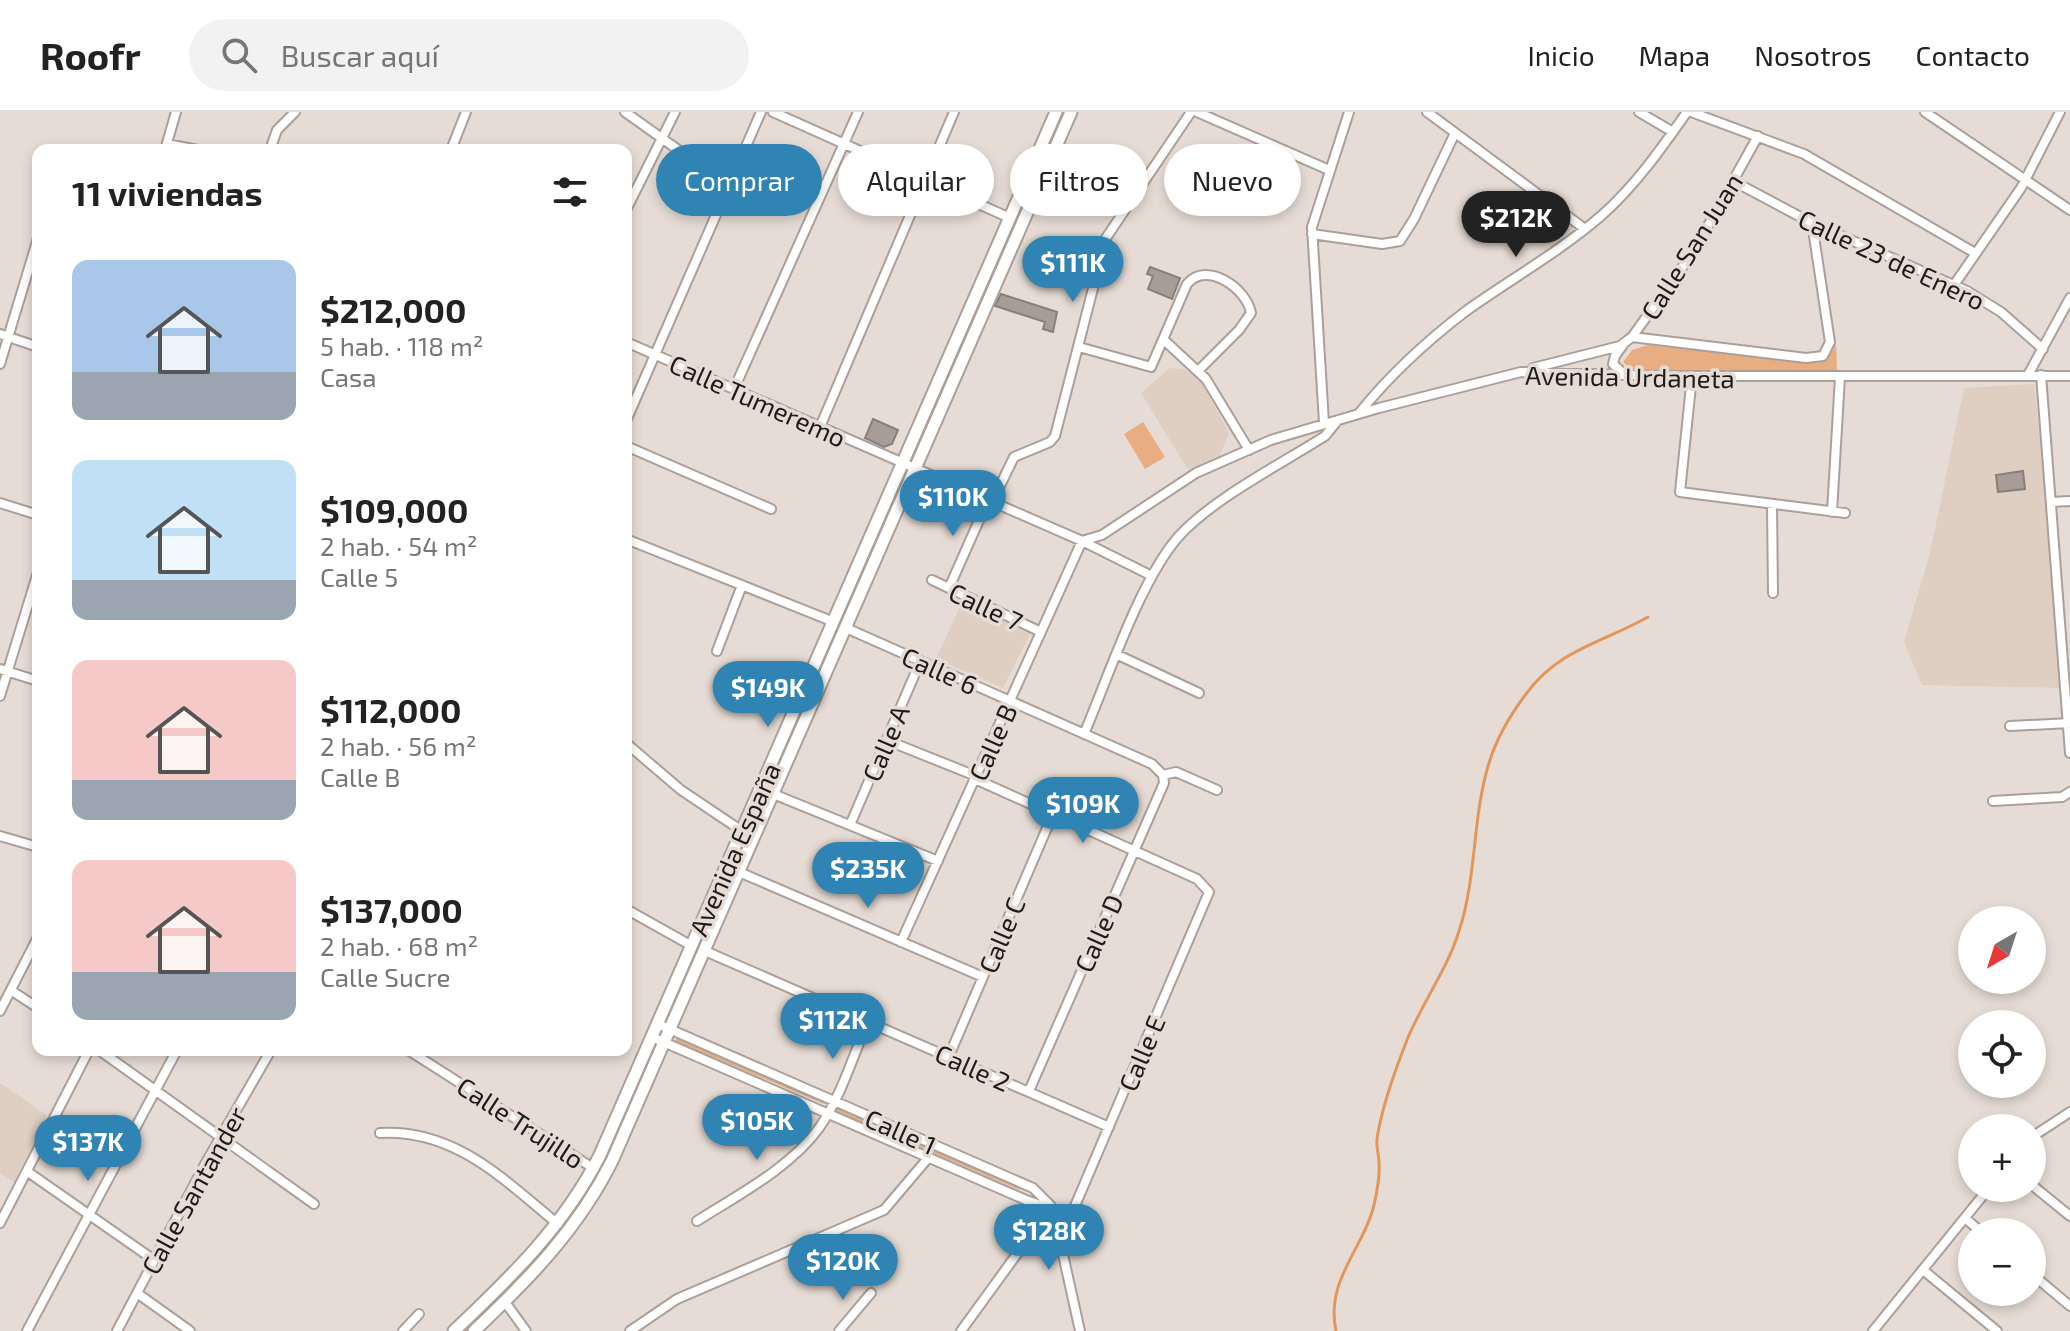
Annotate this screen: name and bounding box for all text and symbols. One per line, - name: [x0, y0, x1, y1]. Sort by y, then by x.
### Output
- search box: [189, 19, 749, 91]
- text: Roofr: [40, 32, 141, 78]
- icon: search: [217, 33, 261, 77]
- text: Buscar aquí: [281, 37, 439, 73]
- text: Inicio: [1528, 38, 1595, 72]
- text: Mapa: [1639, 38, 1710, 72]
- text: Nosotros: [1754, 38, 1872, 72]
- text: Contacto: [1916, 38, 2030, 72]
- chip: Comprar: [656, 144, 822, 216]
- chip: Alquilar: [838, 144, 994, 216]
- chip: Filtros: [1010, 144, 1148, 216]
- chip: Nuevo: [1164, 144, 1301, 216]
- street label: Calle San Juan: [1634, 167, 1748, 325]
- icon: filters: [548, 170, 592, 214]
- text: 11 viviendas: [72, 172, 263, 213]
- pin: $212K: [1460, 191, 1572, 259]
- text: $212K: [1479, 201, 1553, 232]
- street label: Calle 23 de Enero: [1794, 202, 1990, 316]
- pin: $111K: [1017, 236, 1129, 304]
- text: $111K: [1040, 246, 1106, 277]
- text: $212,000: [320, 289, 467, 330]
- icon: home: [136, 292, 232, 388]
- text: 5 hab. · 118 m²: [320, 330, 483, 361]
- street label: Calle Tumeremo: [665, 347, 851, 453]
- street label: Avenida Urdaneta: [1525, 359, 1735, 393]
- text: Casa: [320, 361, 377, 392]
- pin: $110K: [897, 470, 1009, 538]
- text: $110K: [918, 480, 988, 511]
- text: $109,000: [320, 489, 469, 530]
- icon: home: [136, 492, 232, 588]
- text: 2 hab. · 54 m²: [320, 530, 478, 561]
- text: Calle 5: [320, 561, 398, 592]
- street label: Calle 7: [944, 576, 1028, 636]
- street label: Calle 6: [898, 640, 982, 700]
- pin: $149K: [712, 661, 824, 729]
- text: $149K: [731, 671, 805, 702]
- text: $112,000: [320, 689, 461, 730]
- icon: home: [136, 692, 232, 788]
- street label: Calle B: [961, 699, 1023, 785]
- street label: Calle A: [855, 700, 915, 786]
- text: 2 hab. · 56 m²: [320, 730, 476, 761]
- street label: Avenida España: [682, 758, 786, 940]
- text: Calle B: [320, 761, 400, 792]
- pin: $109K: [1027, 777, 1139, 845]
- text: $109K: [1046, 787, 1120, 818]
- pin: $235K: [812, 842, 924, 910]
- text: $235K: [830, 852, 906, 883]
- text: $137,000: [320, 889, 463, 930]
- street label: Calle D: [1067, 889, 1129, 977]
- icon: home: [136, 892, 232, 988]
- street label: Calle C: [971, 893, 1031, 977]
- north arrow: [1958, 906, 2046, 994]
- map controls: [1958, 906, 2046, 1306]
- text: 2 hab. · 68 m²: [320, 930, 478, 961]
- text: Calle Sucre: [320, 961, 450, 992]
- pin: $112K: [777, 993, 889, 1061]
- text: $112K: [798, 1003, 868, 1034]
- button: locate: [1958, 1010, 2046, 1098]
- street label: Calle E: [1111, 1011, 1171, 1095]
- street label: Calle 2: [931, 1037, 1015, 1097]
- street label: Calle Trujillo: [452, 1070, 590, 1174]
- pin: $105K: [701, 1094, 813, 1162]
- street label: Calle Santander: [134, 1101, 252, 1279]
- street label: Calle 1: [861, 1102, 941, 1160]
- text: $105K: [720, 1104, 794, 1135]
- button: +: [1958, 1114, 2046, 1202]
- pin: $137K: [32, 1115, 144, 1183]
- text: $137K: [52, 1125, 124, 1156]
- pin: $128K: [993, 1204, 1105, 1272]
- text: $128K: [1012, 1214, 1086, 1245]
- button: −: [1958, 1218, 2046, 1306]
- pin: $120K: [787, 1234, 899, 1302]
- text: $120K: [806, 1244, 880, 1275]

